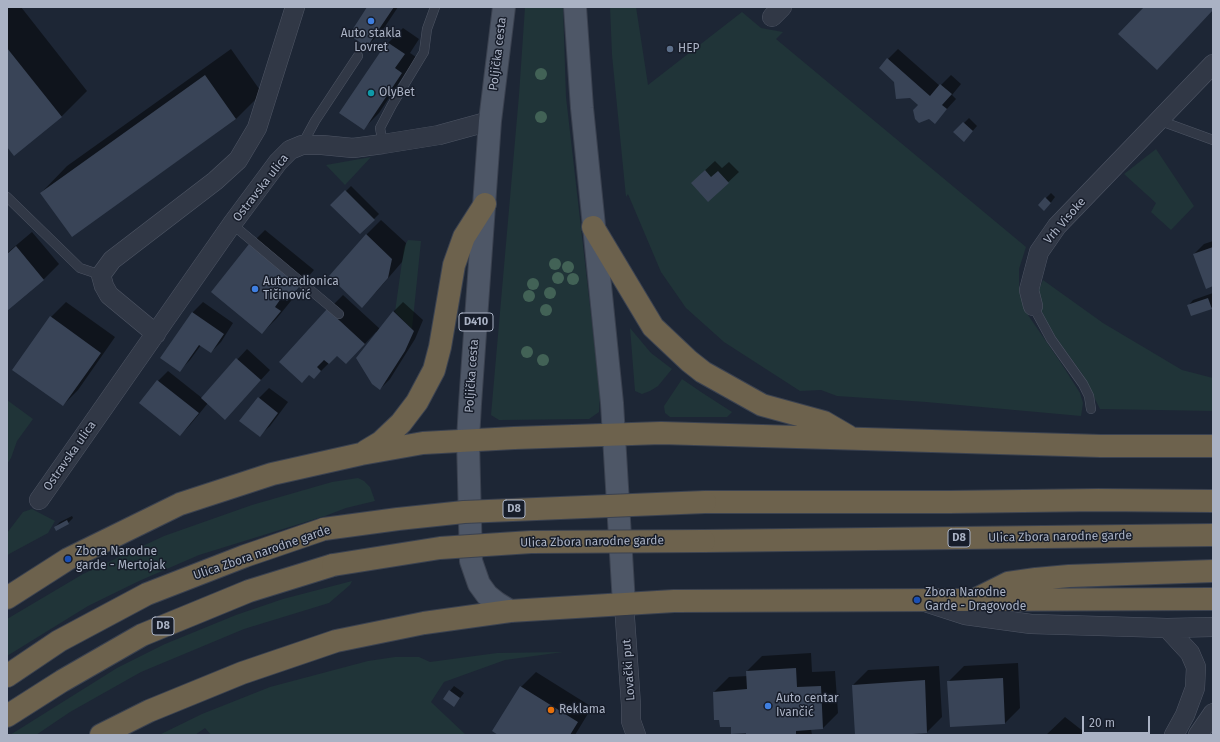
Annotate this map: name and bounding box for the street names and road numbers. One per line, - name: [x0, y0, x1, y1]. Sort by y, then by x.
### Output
- street label: Poljička cesta: [486, 17, 510, 91]
- street label: Ostravska ulica: [230, 151, 292, 225]
- street label: Vrh Visoke: [1041, 195, 1089, 247]
- road number: D410: [459, 313, 493, 331]
- street label: Poljička cesta: [462, 339, 482, 413]
- street label: Ostravska ulica: [41, 418, 99, 494]
- road number: D8: [503, 500, 525, 518]
- street label: Ulica Zbora narodne garde: [192, 523, 332, 583]
- road number: D8: [948, 529, 970, 547]
- street label: Ulica Zbora narodne garde: [988, 529, 1132, 545]
- street label: Ulica Zbora narodne garde: [520, 534, 664, 550]
- road number: D8: [152, 617, 174, 635]
- street label: Lovački put: [620, 639, 638, 701]

